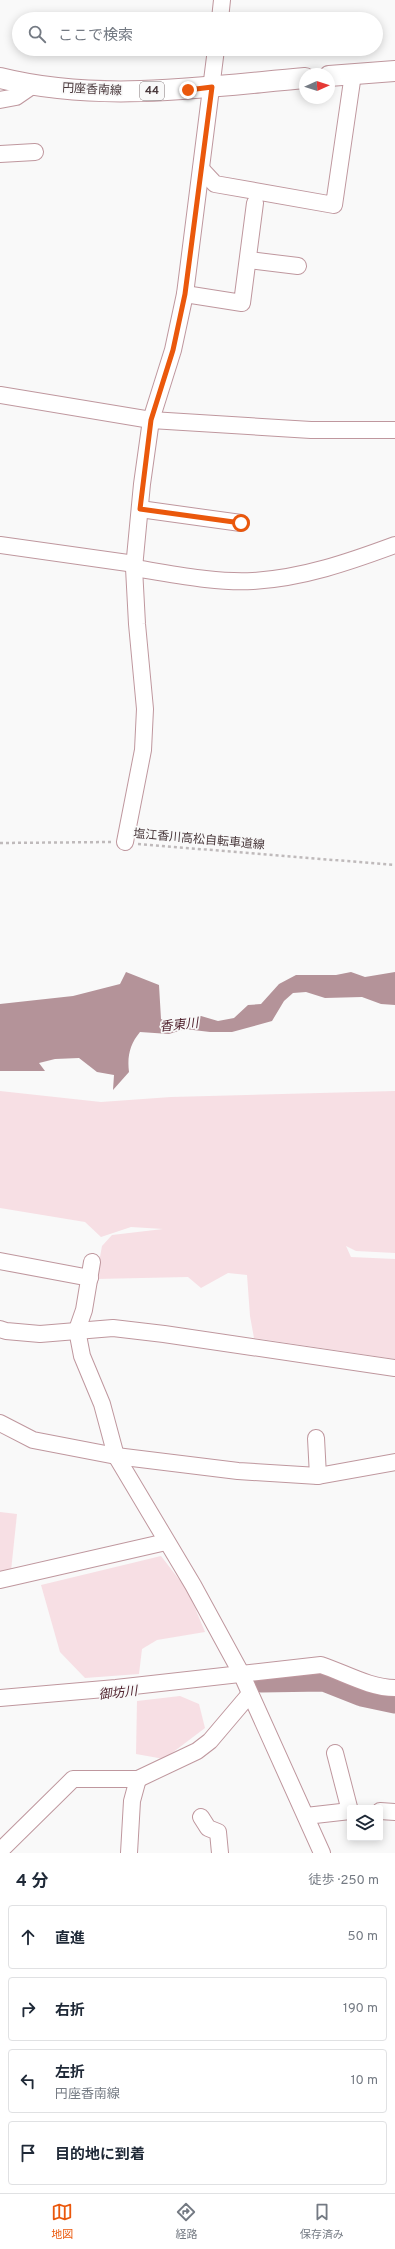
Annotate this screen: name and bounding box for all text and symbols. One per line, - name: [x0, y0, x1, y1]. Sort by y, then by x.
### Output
- search box: [12, 12, 383, 56]
- icon: search: [26, 23, 48, 45]
- text: ここで検索: [58, 27, 133, 46]
- north arrow: [299, 68, 335, 104]
- street label: 円座香南線: [62, 80, 122, 100]
- route end: [179, 81, 197, 99]
- road number: 44: [140, 82, 164, 100]
- route start: [232, 514, 250, 532]
- street label: 塩江香川高松自転車道線: [133, 826, 265, 854]
- water label: 香東川: [159, 1016, 201, 1036]
- water label: 御坊川: [98, 1684, 140, 1704]
- map controls: [347, 1805, 383, 1841]
- button: layers: [347, 1805, 383, 1841]
- text: 4 分: [16, 1871, 48, 1893]
- text: 徒歩 · 250 m: [308, 1873, 379, 1889]
- icon: ahead: [17, 1926, 39, 1948]
- text: 50 m: [348, 1929, 378, 1945]
- text: 直進: [55, 1930, 85, 1949]
- icon: right: [17, 1998, 39, 2020]
- text: 190 m: [343, 2001, 378, 2017]
- text: 右折: [55, 2002, 85, 2021]
- text: 左折: [55, 2064, 85, 2083]
- icon: left: [17, 2070, 39, 2092]
- text: 10 m: [351, 2073, 378, 2089]
- text: 円座香南線: [55, 2087, 120, 2103]
- icon: arrive: [17, 2142, 39, 2164]
- text: 目的地に到着: [55, 2146, 145, 2165]
- tab: 地図: [51, 2201, 73, 2242]
- tab: 経路: [175, 2201, 197, 2242]
- tab: 保存済み: [300, 2201, 344, 2242]

